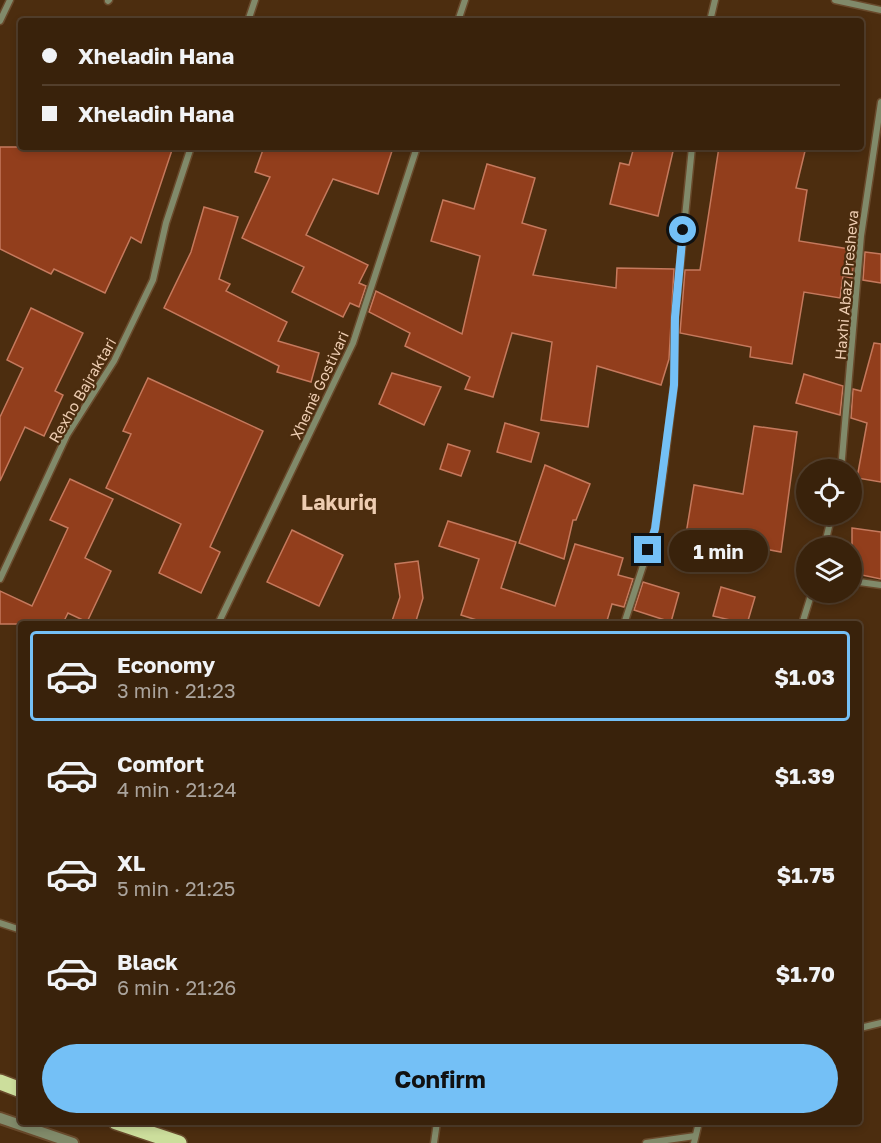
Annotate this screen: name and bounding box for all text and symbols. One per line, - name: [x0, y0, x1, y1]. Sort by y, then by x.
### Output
- text: Xheladin Hana: [78, 42, 234, 69]
- text: Xheladin Hana: [78, 100, 234, 127]
- street label: Haxhi Abaz Presheva: [830, 209, 862, 361]
- route start: [669, 216, 696, 243]
- street label: Xhemë Gostivari: [286, 328, 352, 442]
- street label: Rexho Bajraktari: [45, 334, 119, 446]
- map controls: [796, 459, 862, 603]
- button: locate: [796, 459, 862, 525]
- district label: Lakuriq: [301, 489, 377, 515]
- callout: 1 min: [669, 529, 768, 571]
- route end: [634, 536, 661, 563]
- button: layers: [796, 537, 862, 603]
- text: 1 min: [693, 539, 744, 563]
- icon: car: [45, 649, 99, 703]
- text: Economy: [117, 651, 215, 678]
- text: $1.03: [774, 663, 835, 690]
- text: 3 min · 21:23: [117, 678, 236, 702]
- icon: car: [45, 748, 99, 802]
- text: Comfort: [117, 750, 204, 777]
- text: $1.39: [774, 762, 835, 789]
- text: 4 min · 21:24: [117, 777, 237, 801]
- icon: car: [45, 847, 99, 901]
- text: XL: [117, 849, 145, 876]
- text: $1.75: [776, 861, 835, 888]
- text: 5 min · 21:25: [117, 876, 235, 900]
- icon: car: [45, 946, 99, 1000]
- text: Black: [117, 948, 178, 975]
- text: $1.70: [776, 960, 835, 987]
- text: 6 min · 21:26: [117, 975, 236, 999]
- button: Confirm: [42, 1044, 838, 1113]

